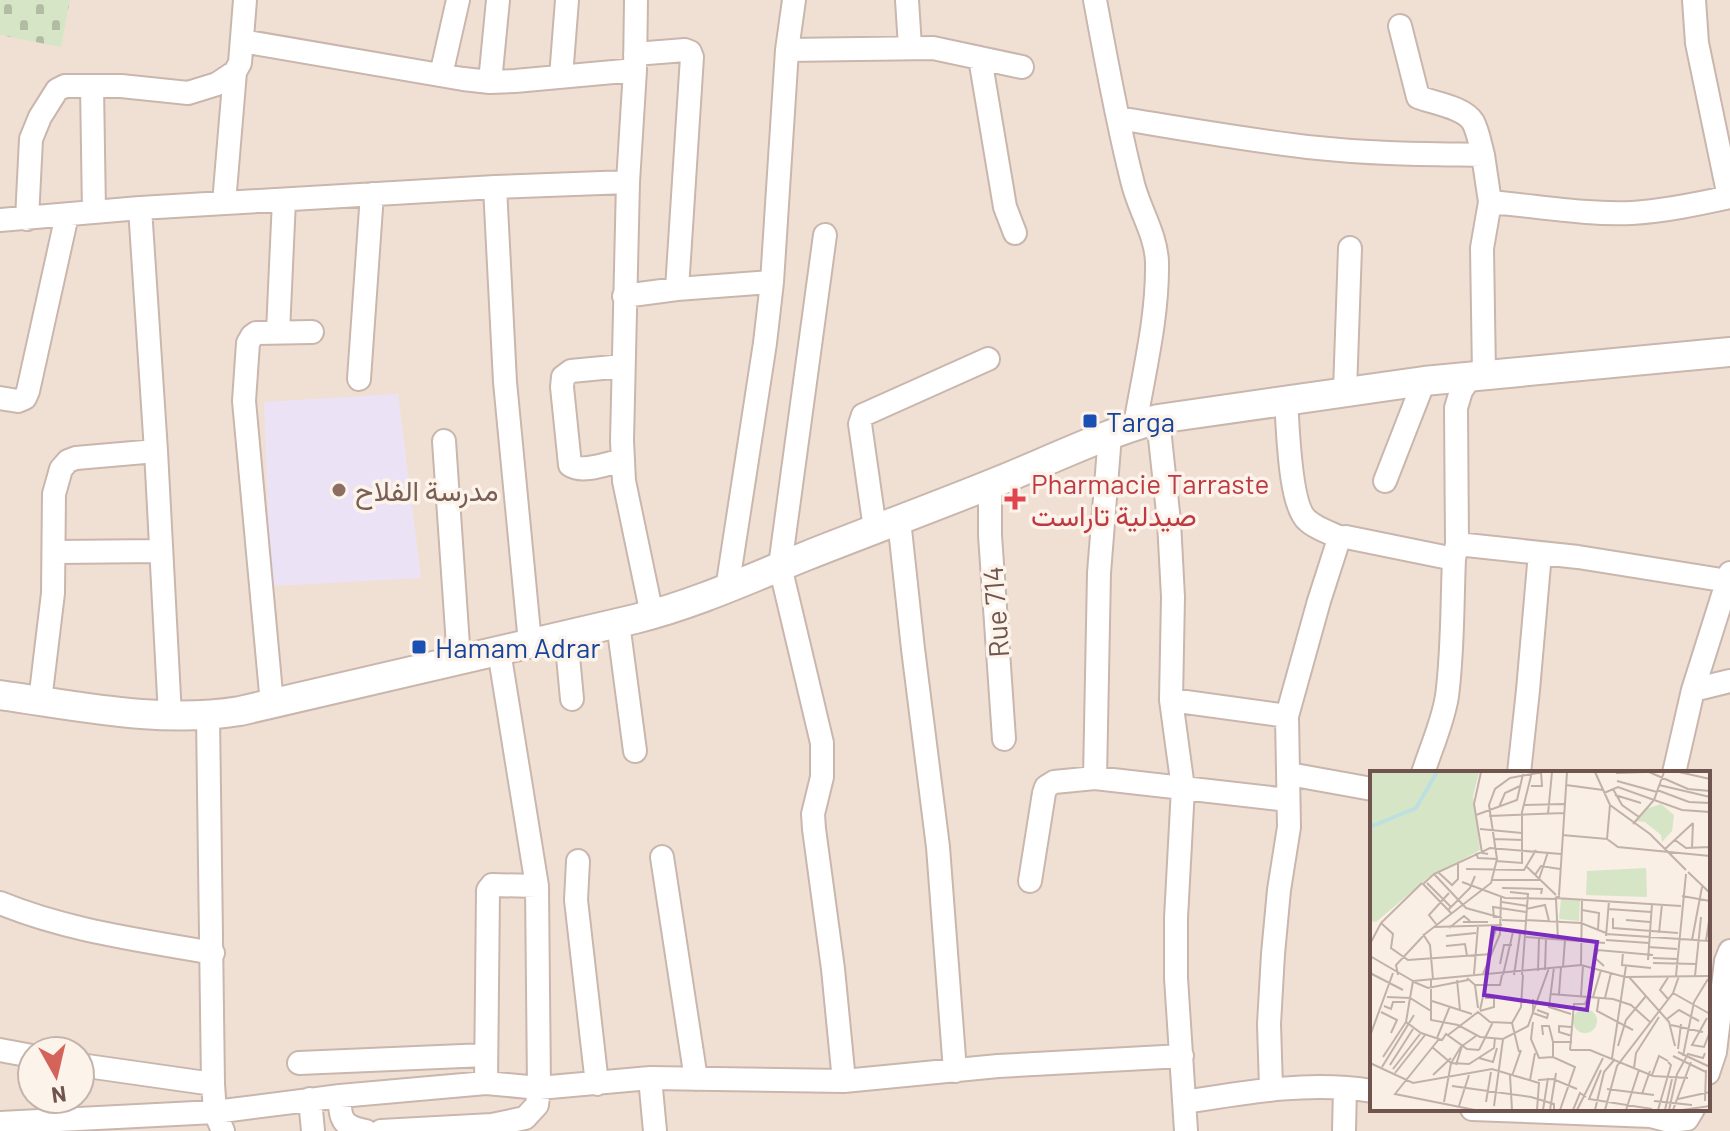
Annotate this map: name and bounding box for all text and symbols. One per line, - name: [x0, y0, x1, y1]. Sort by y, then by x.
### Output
- place label: Targa: [1106, 404, 1175, 438]
- marker: Targa: [1081, 412, 1099, 430]
- place label: Pharmacie Tarraste صيدلية تاراست: [1031, 466, 1269, 534]
- place label: مدرسة الفلاح: [355, 473, 499, 510]
- marker: مدرسة الفلاح: [330, 481, 348, 499]
- marker: Pharmacie Tarraste صيدلية تاراست: [1006, 490, 1024, 508]
- street label: Rue 714: [975, 565, 1015, 659]
- place label: Hamam Adrar: [435, 630, 600, 664]
- marker: Hamam Adrar: [410, 638, 428, 656]
- inset map: [1370, 771, 1710, 1111]
- north arrow: [16, 1035, 96, 1115]
- text: N: [50, 1082, 68, 1110]

